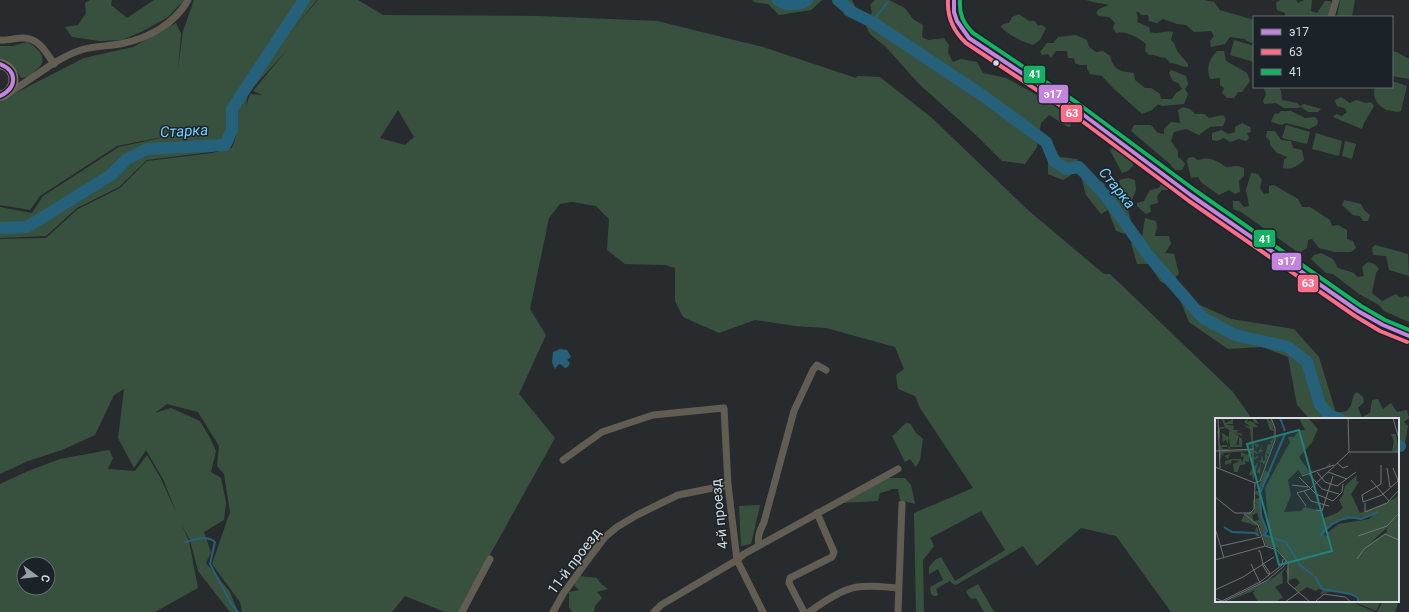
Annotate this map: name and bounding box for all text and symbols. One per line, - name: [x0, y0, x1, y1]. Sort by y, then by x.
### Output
- legend: [1253, 16, 1393, 88]
- text: э17: [1289, 25, 1309, 39]
- text: 63: [1289, 45, 1303, 59]
- unlabelled marker: [991, 58, 1001, 68]
- line badge: 41: [1023, 65, 1046, 84]
- text: 41: [1289, 65, 1303, 79]
- text: 41: [1029, 68, 1041, 81]
- line badge: э17: [1038, 84, 1069, 104]
- text: э17: [1044, 88, 1062, 101]
- line badge: 63: [1060, 104, 1083, 123]
- text: 63: [1066, 107, 1078, 120]
- water label: Старка: [159, 121, 209, 141]
- water label: Старка: [1095, 164, 1139, 212]
- line badge: 41: [1253, 229, 1276, 248]
- text: 41: [1259, 233, 1271, 246]
- line badge: э17: [1271, 252, 1302, 271]
- text: э17: [1278, 255, 1296, 268]
- line badge: 63: [1297, 274, 1319, 293]
- text: 63: [1302, 277, 1314, 290]
- inset map: [1215, 418, 1399, 602]
- street label: 4-й проезд: [707, 478, 731, 550]
- street label: 11-й проезд: [544, 525, 604, 597]
- north arrow: [16, 556, 56, 596]
- text: С: [38, 573, 52, 584]

